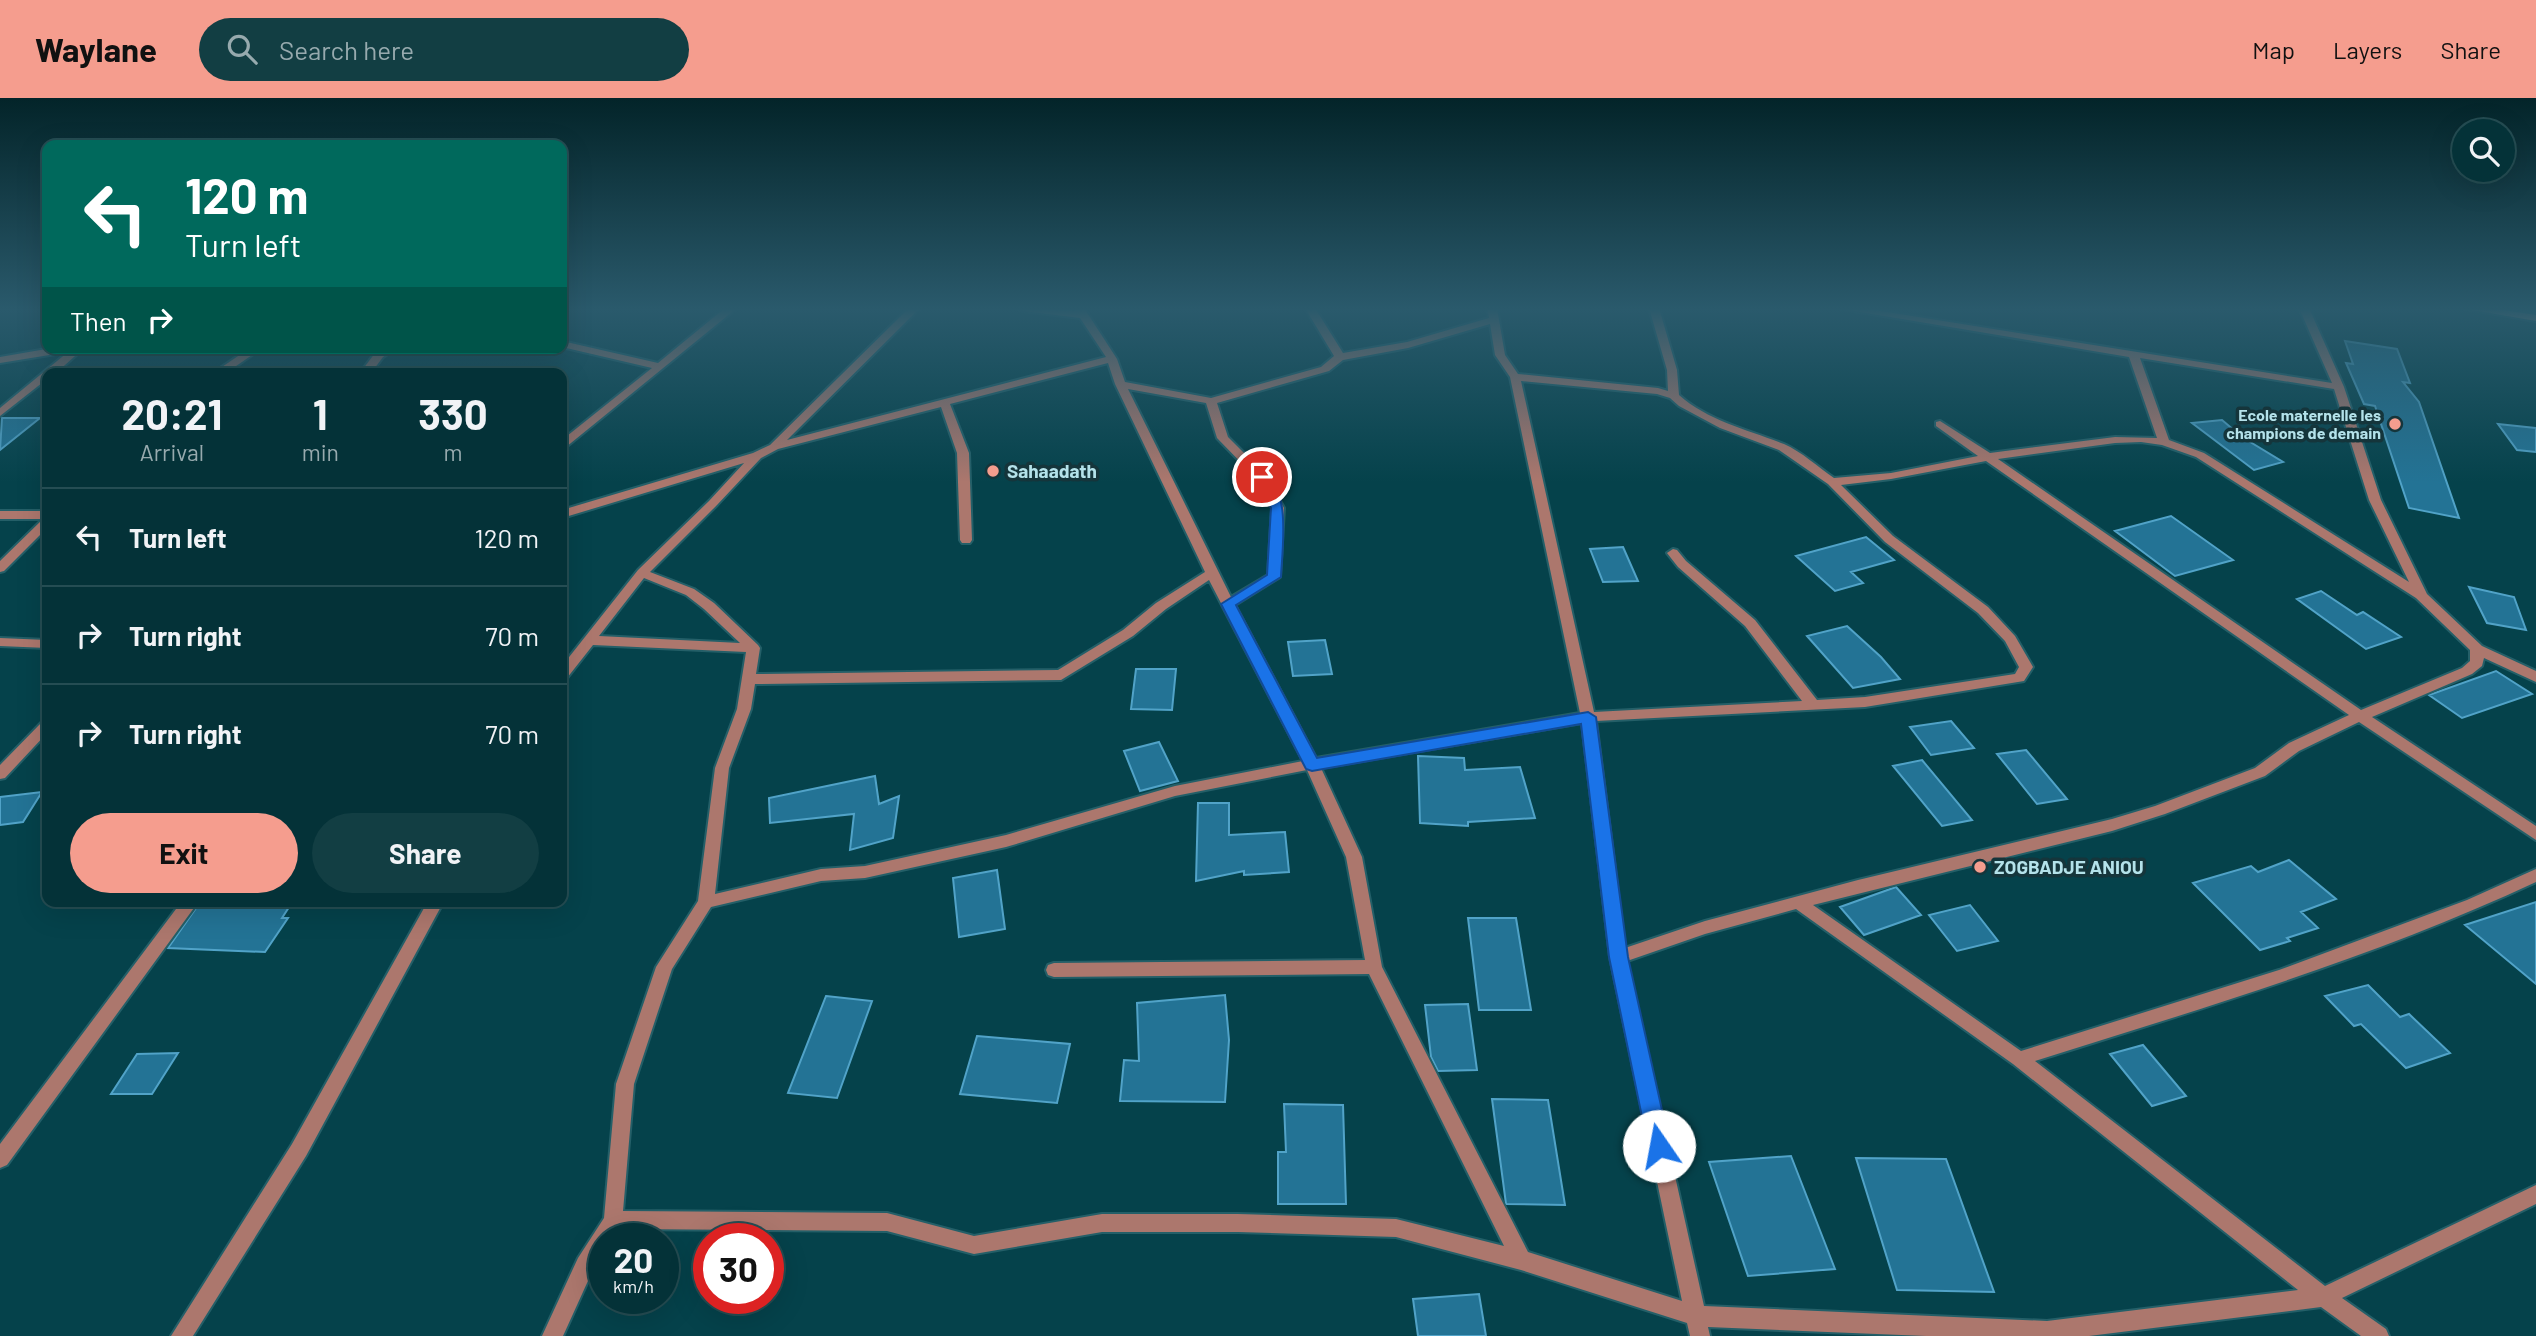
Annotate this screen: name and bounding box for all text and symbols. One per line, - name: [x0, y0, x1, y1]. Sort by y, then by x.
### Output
- search box: [199, 18, 689, 81]
- text: Waylane: [35, 29, 157, 69]
- icon: search: [223, 30, 261, 68]
- text: Search here: [279, 34, 414, 65]
- text: Map: [2252, 35, 2295, 64]
- text: Layers: [2333, 35, 2402, 64]
- text: Share: [2440, 35, 2501, 64]
- map controls: [2452, 119, 2515, 182]
- button: search: [2452, 119, 2515, 182]
- text: 120 m: [185, 165, 308, 224]
- icon: left: [70, 168, 161, 259]
- text: Turn left: [185, 225, 302, 263]
- icon: right: [141, 301, 179, 339]
- text: Then: [70, 305, 127, 336]
- text: 20:21: [121, 388, 222, 438]
- text: 1: [313, 388, 328, 438]
- text: 330: [418, 388, 488, 438]
- place label: Ecole maternelle les champions de demain: [2226, 405, 2381, 442]
- marker: Ecole maternelle les champions de demain: [2387, 416, 2403, 432]
- text: Arrival: [140, 438, 204, 466]
- text: min: [302, 438, 339, 466]
- text: m: [443, 438, 462, 466]
- pin: [1232, 447, 1292, 507]
- icon: arrive: [1243, 458, 1281, 496]
- place label: Sahaadath: [1007, 459, 1097, 482]
- marker: Sahaadath: [985, 463, 1001, 479]
- icon: left: [70, 518, 108, 556]
- text: Turn left: [129, 522, 227, 553]
- text: 120 m: [475, 522, 539, 553]
- icon: right: [70, 616, 108, 654]
- text: Turn right: [129, 620, 242, 651]
- text: 70 m: [485, 620, 539, 651]
- icon: right: [70, 714, 108, 752]
- text: Turn right: [129, 718, 242, 749]
- text: 70 m: [485, 718, 539, 749]
- button: Exit: [70, 813, 298, 893]
- button: Share: [312, 813, 539, 893]
- place label: ZOGBADJE ANIOU: [1994, 855, 2144, 878]
- marker: ZOGBADJE ANIOU: [1972, 859, 1988, 875]
- position arrow: [1622, 1109, 1696, 1183]
- speed limit sign: 30: [693, 1223, 784, 1314]
- text: 20: [614, 1238, 653, 1280]
- text: km/h: [613, 1275, 654, 1297]

